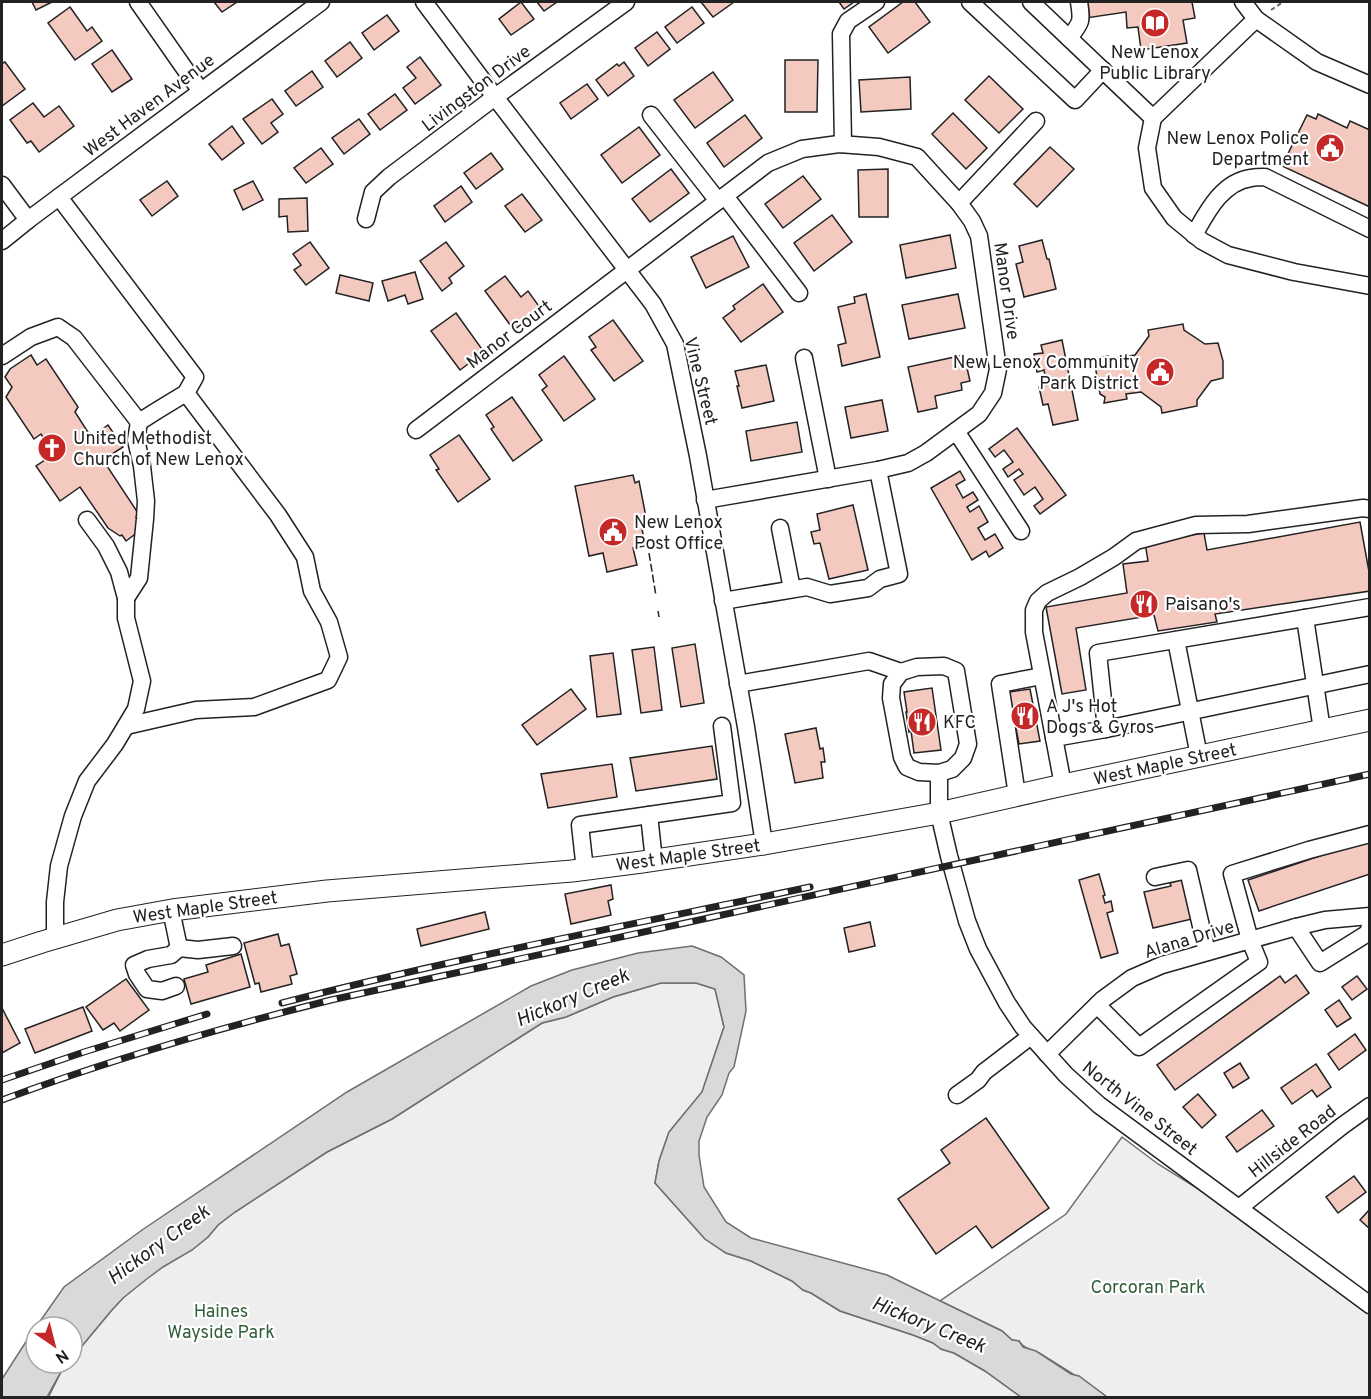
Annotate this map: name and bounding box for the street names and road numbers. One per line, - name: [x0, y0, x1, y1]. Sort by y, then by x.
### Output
- street label: Livingston Drive: [418, 41, 536, 138]
- street label: West Haven Avenue: [80, 50, 220, 163]
- street label: Manor Drive: [987, 241, 1024, 341]
- street label: Manor Court: [463, 296, 557, 375]
- street label: Vine Street: [677, 335, 722, 428]
- street label: West Maple Street: [1092, 739, 1239, 792]
- street label: West Maple Street: [615, 835, 762, 878]
- street label: West Maple Street: [132, 887, 279, 930]
- street label: Alana Drive: [1142, 916, 1237, 965]
- street label: North Vine Street: [1077, 1057, 1201, 1161]
- street label: Hillside Road: [1244, 1101, 1342, 1184]

